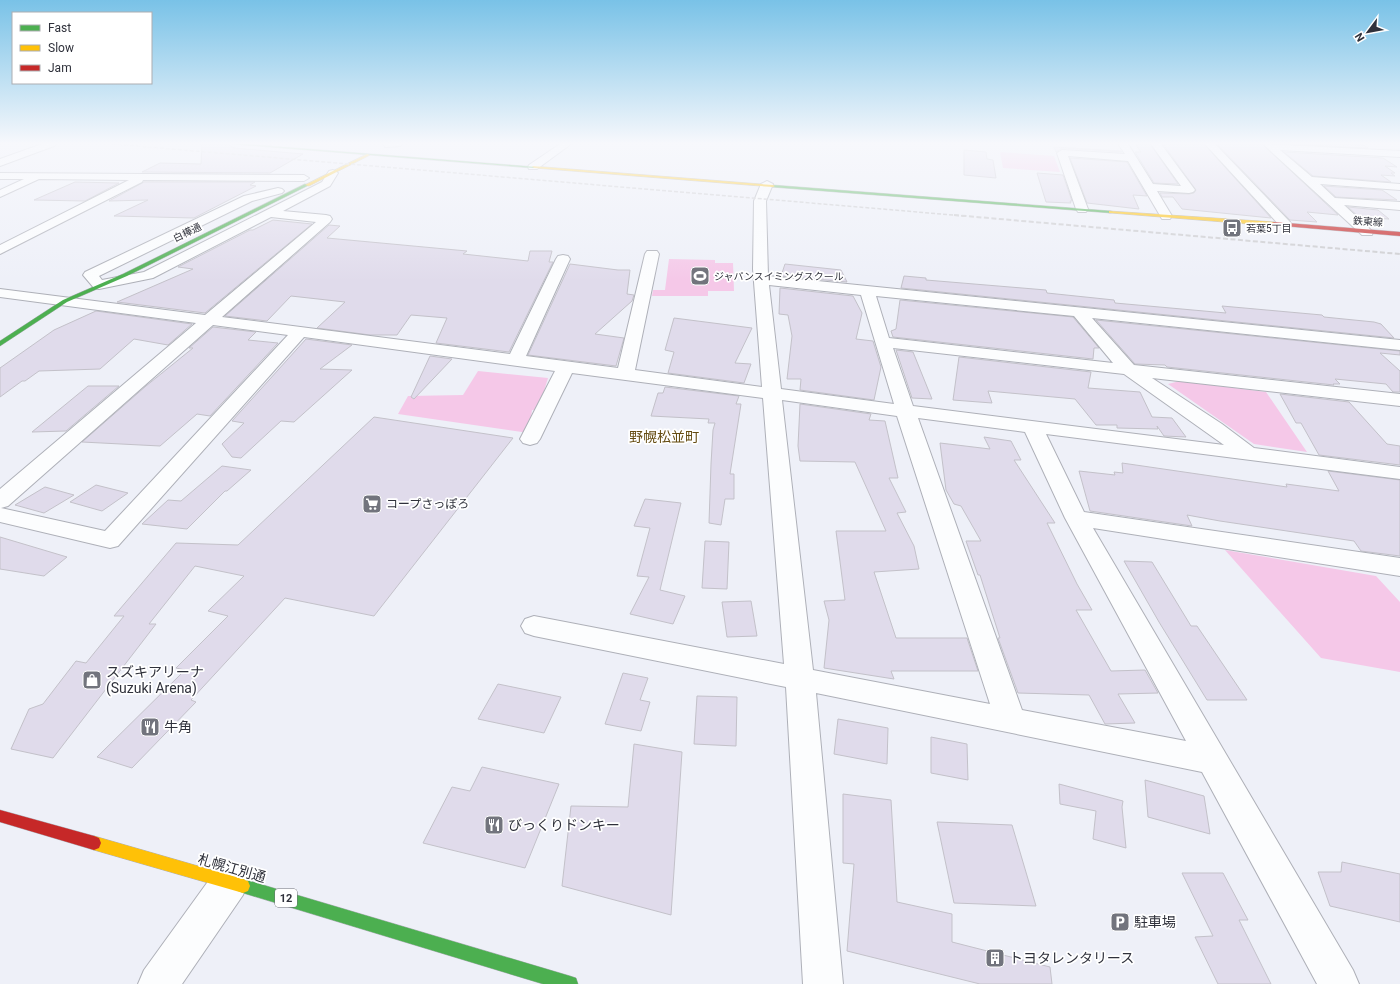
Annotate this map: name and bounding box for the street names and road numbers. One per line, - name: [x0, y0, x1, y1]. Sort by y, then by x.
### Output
- street label: 鉄東線: [1353, 215, 1383, 228]
- street label: 白樺通: [171, 221, 203, 244]
- street label: 札幌江別通: [196, 851, 268, 885]
- road number: 12: [275, 889, 297, 907]

